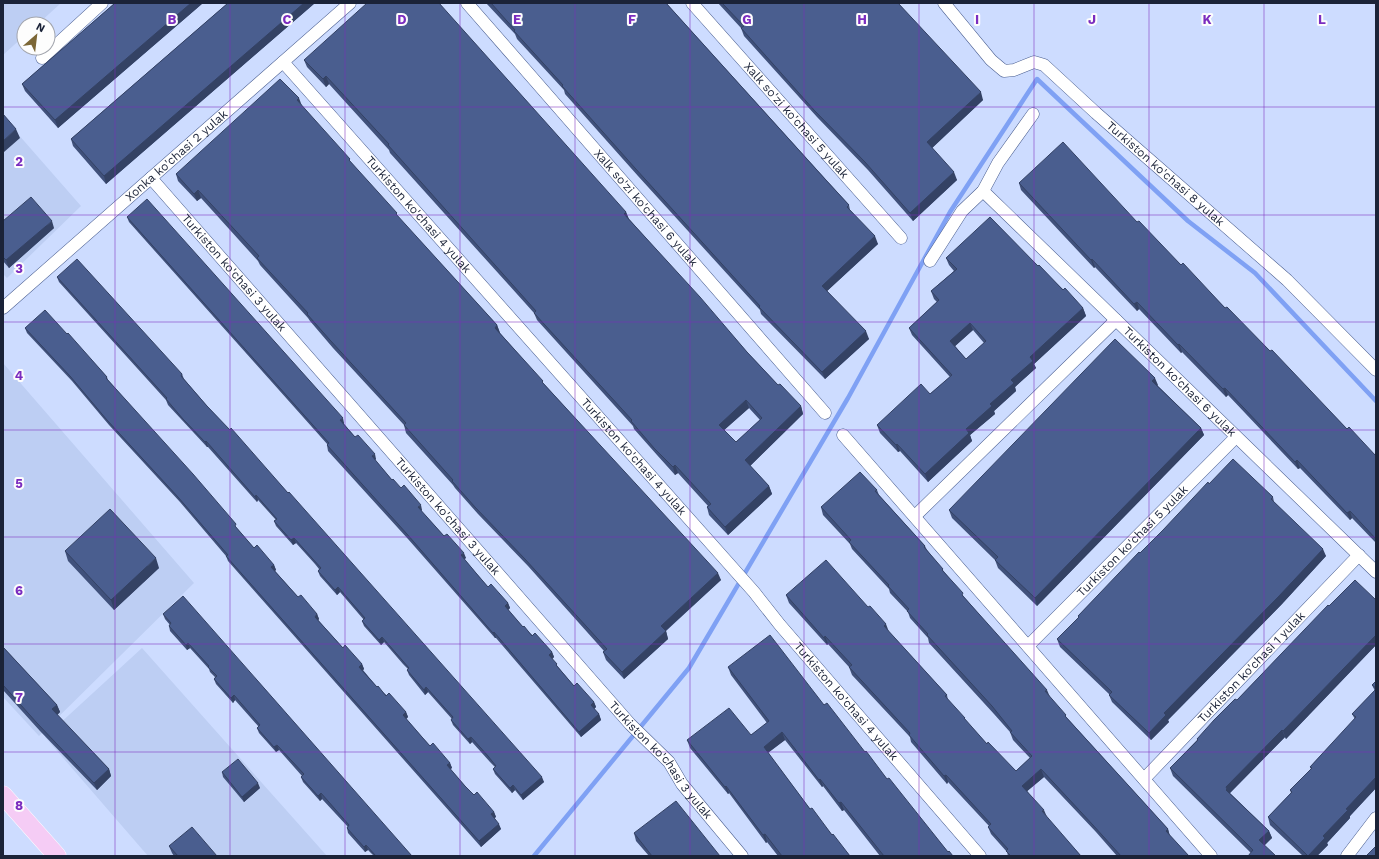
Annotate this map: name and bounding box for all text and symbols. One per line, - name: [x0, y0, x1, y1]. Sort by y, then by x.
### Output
- text: B: [168, 12, 177, 27]
- text: C: [283, 12, 292, 27]
- text: D: [397, 12, 407, 27]
- text: E: [513, 12, 521, 27]
- text: F: [628, 12, 636, 27]
- text: G: [742, 12, 752, 27]
- text: H: [857, 12, 867, 27]
- text: I: [975, 12, 979, 27]
- text: J: [1088, 12, 1096, 27]
- text: K: [1202, 12, 1212, 27]
- text: L: [1318, 12, 1326, 27]
- north arrow: [16, 16, 56, 56]
- text: N: [34, 20, 47, 35]
- street label: Xalk so'zi ko'chasi 5 yulak: [741, 59, 852, 181]
- street label: Xonka ko'chasi 2 yulak: [123, 107, 231, 204]
- street label: Turkiston ko'chasi 8 yulak: [1104, 119, 1227, 229]
- street label: Xalk so'zi ko'chasi 6 yulak: [591, 146, 701, 269]
- street label: Turkiston ko'chasi 4 yulak: [363, 153, 474, 276]
- text: 2: [15, 154, 23, 169]
- street label: Turkiston ko'chasi 3 yulak: [179, 211, 289, 334]
- text: 3: [15, 261, 23, 276]
- street label: Turkiston ko'chasi 6 yulak: [1120, 324, 1239, 440]
- text: 4: [15, 368, 24, 383]
- street label: Turkiston ko'chasi 4 yulak: [578, 395, 689, 518]
- street label: Turkiston ko'chasi 3 yulak: [393, 455, 503, 578]
- text: 5: [15, 476, 23, 491]
- street label: Turkiston ko'chasi 5 yulak: [1074, 482, 1191, 600]
- text: 6: [15, 583, 23, 598]
- street label: Turkiston ko'chasi 1 yulak: [1195, 609, 1308, 726]
- street label: Turkiston ko'chasi 4 yulak: [791, 639, 901, 763]
- text: 7: [15, 690, 23, 705]
- street label: Turkiston ko'chasi 3 yulak: [606, 698, 715, 822]
- text: 8: [15, 798, 23, 813]

